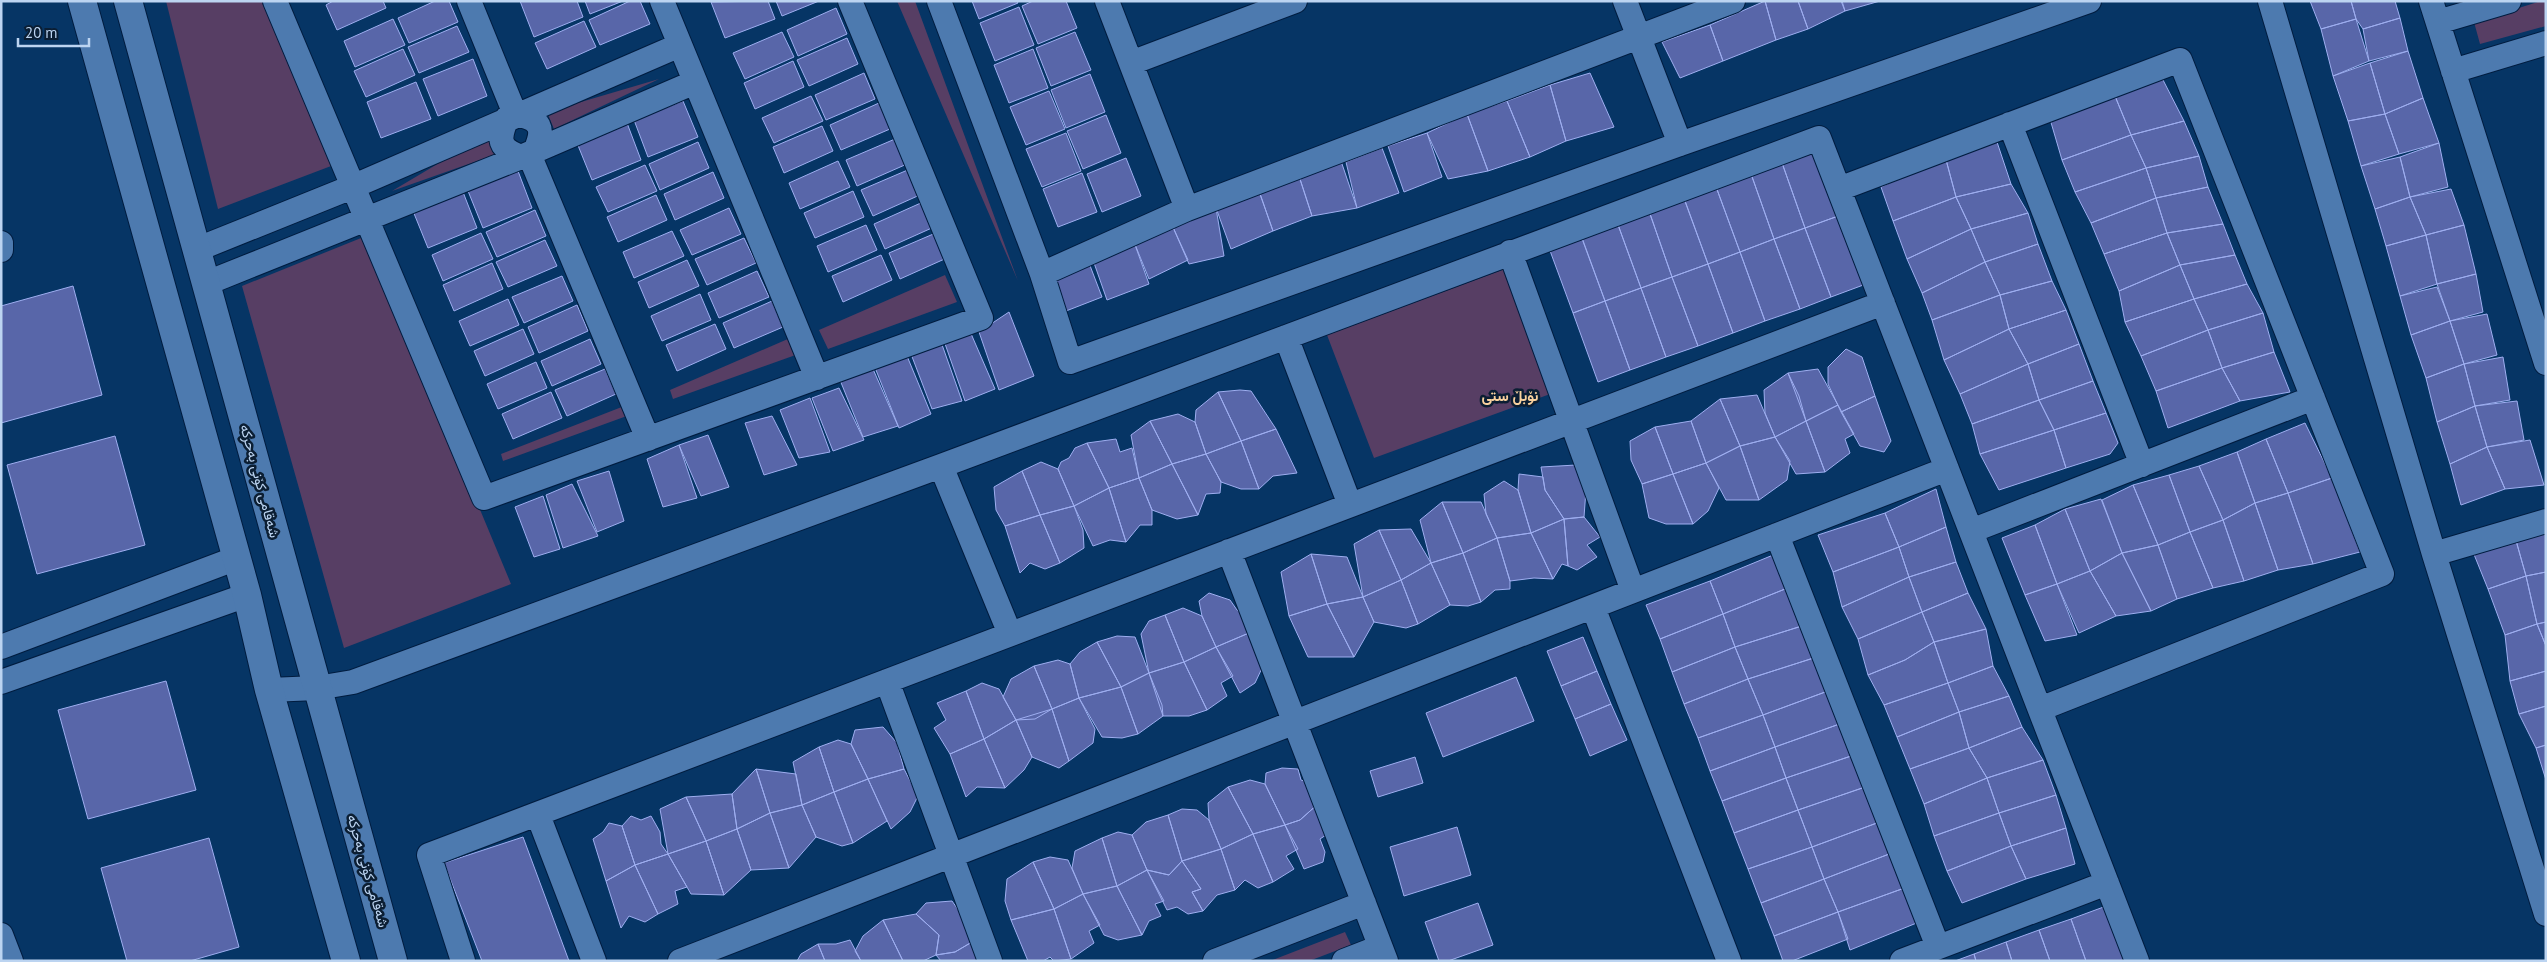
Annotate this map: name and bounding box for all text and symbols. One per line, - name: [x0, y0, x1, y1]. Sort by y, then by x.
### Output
- scale bar: [18, 15, 89, 47]
- text: 20 m: [25, 23, 58, 42]
- district label: نۆبڵ ستی: [1482, 386, 1539, 405]
- street label: شەقامی کۆنی بەحرکە: [236, 422, 284, 540]
- street label: شەقامی کۆنی بەحرکە: [343, 813, 393, 929]

